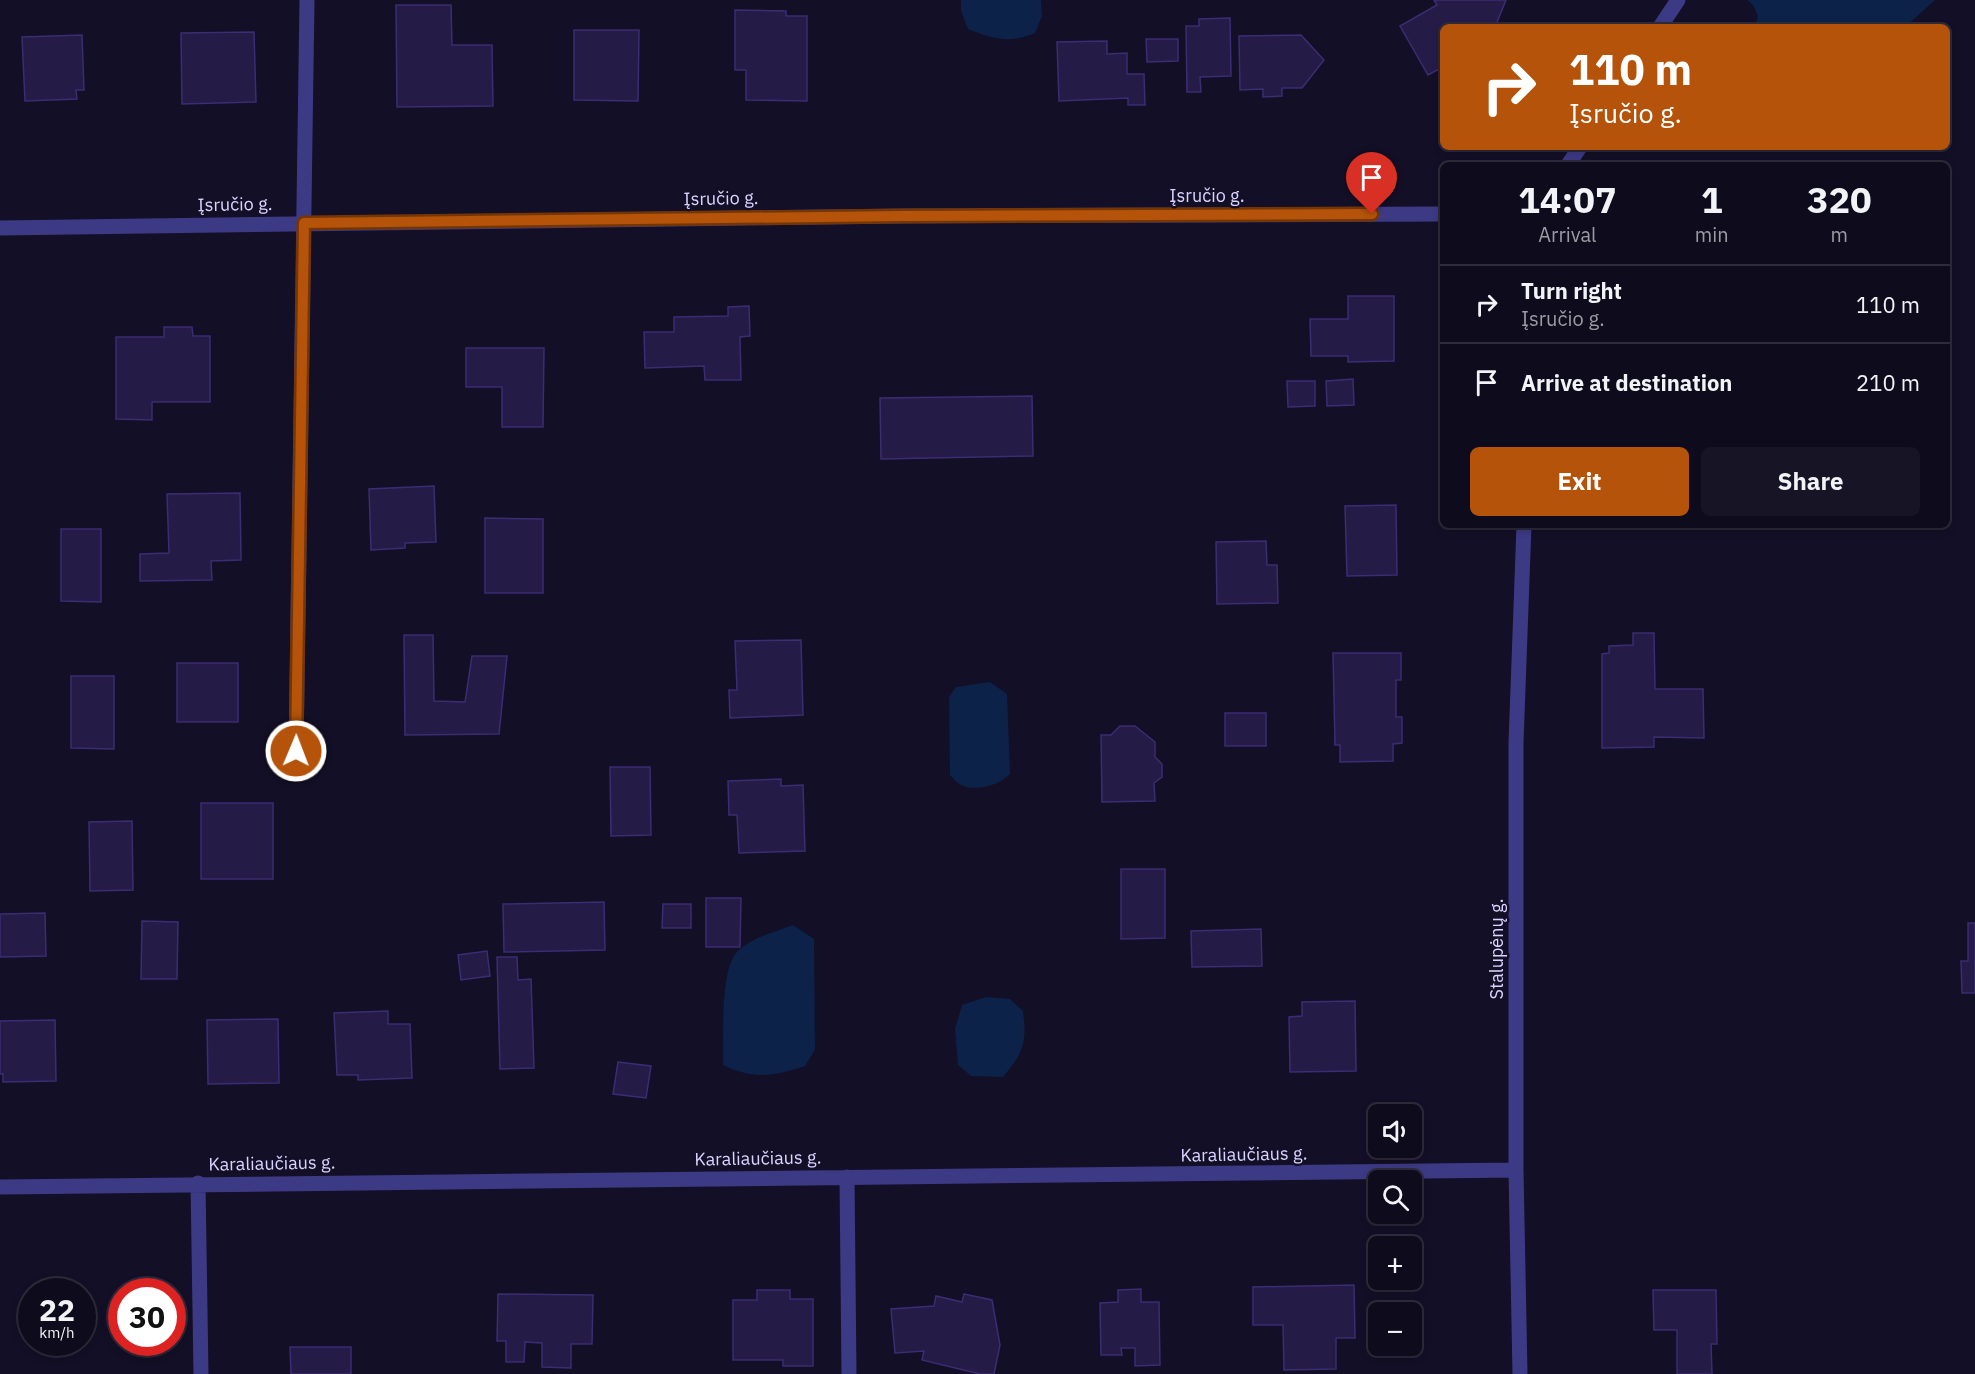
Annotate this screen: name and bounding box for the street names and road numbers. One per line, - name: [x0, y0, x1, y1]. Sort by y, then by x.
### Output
- street label: Įsručio g.: [1169, 184, 1245, 207]
- street label: Įsručio g.: [683, 186, 759, 210]
- street label: Įsručio g.: [197, 192, 273, 216]
- street label: Stalupėnų g.: [1485, 898, 1508, 1000]
- street label: Karaliaučiaus g.: [1180, 1141, 1308, 1167]
- street label: Karaliaučiaus g.: [694, 1145, 822, 1171]
- street label: Karaliaučiaus g.: [208, 1150, 336, 1176]

